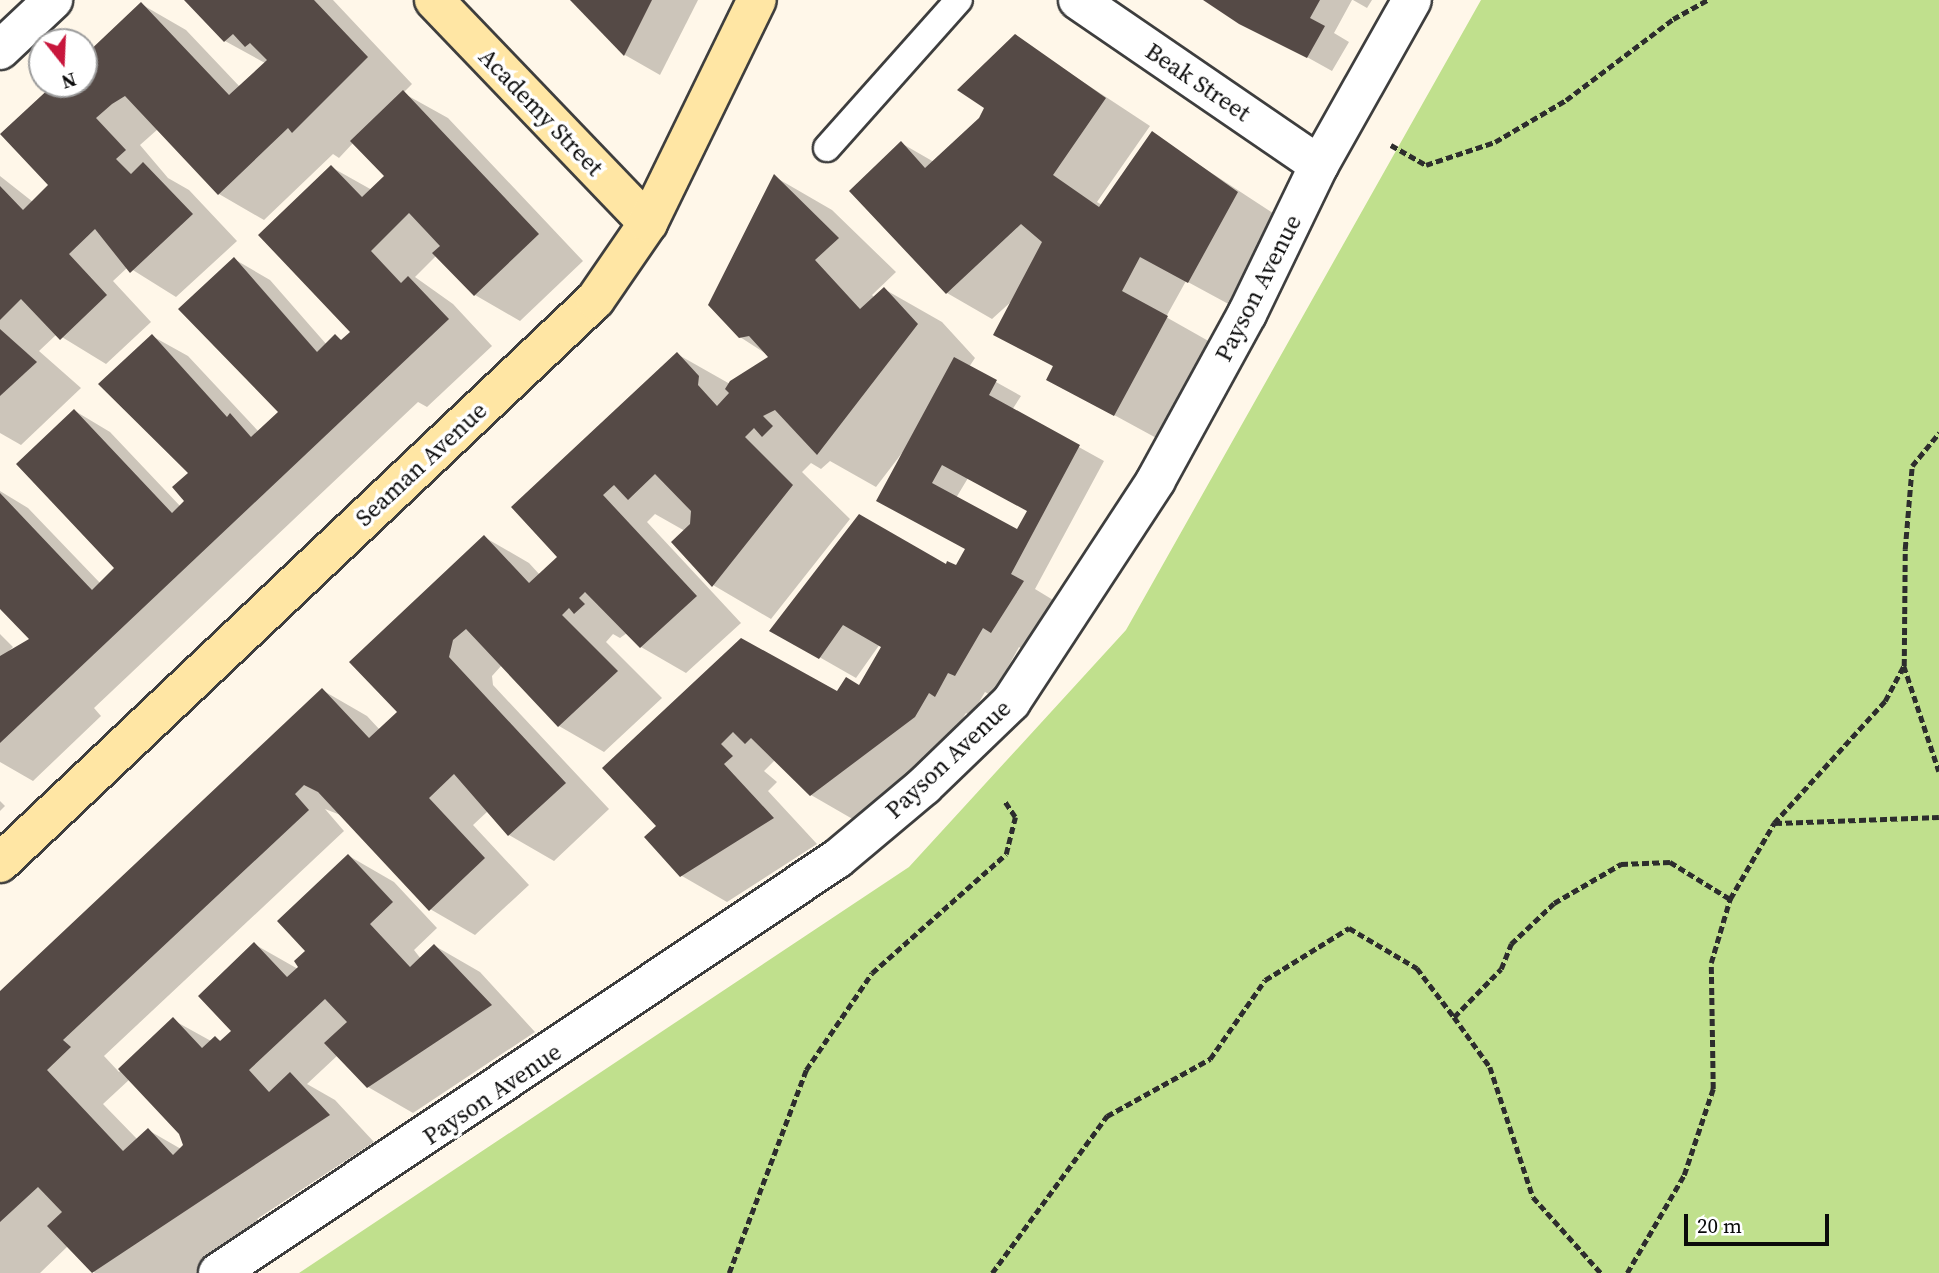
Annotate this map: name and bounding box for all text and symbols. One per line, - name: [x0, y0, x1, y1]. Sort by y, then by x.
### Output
- north arrow: [28, 28, 98, 98]
- street label: Beak Street: [1140, 36, 1256, 128]
- street label: Academy Street: [473, 42, 609, 182]
- text: N: [58, 67, 79, 96]
- street label: Payson Avenue: [1209, 210, 1307, 366]
- street label: Seaman Avenue: [349, 396, 493, 532]
- street label: Payson Avenue: [879, 694, 1017, 824]
- street label: Payson Avenue: [417, 1037, 567, 1151]
- scale bar: [1687, 1200, 1832, 1244]
- text: 20 m: [1697, 1211, 1742, 1240]

